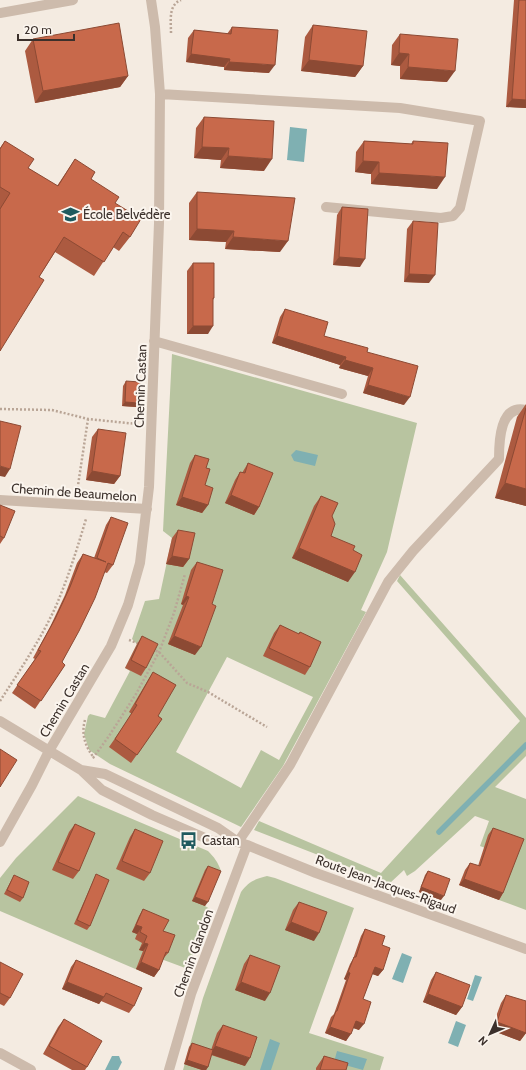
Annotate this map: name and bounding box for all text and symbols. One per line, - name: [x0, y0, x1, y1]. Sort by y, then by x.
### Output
- scale bar: [18, 16, 74, 42]
- text: 20 m: [24, 22, 52, 37]
- school or university icon: École Belvédère: [60, 204, 80, 224]
- place label: École Belvédère: [83, 205, 171, 222]
- street label: Chemin Castan: [131, 344, 149, 428]
- street label: Chemin de Beaumelon: [11, 480, 137, 504]
- street label: Chemin Castan: [36, 660, 92, 740]
- bus stop icon: Castan: [179, 830, 199, 850]
- place label: Castan: [202, 832, 240, 848]
- street label: Route Jean-Jacques-Rigaud: [314, 851, 458, 917]
- street label: Chemin Glandon: [170, 907, 216, 999]
- north arrow: [470, 1014, 510, 1054]
- text: N: [475, 1033, 491, 1049]

